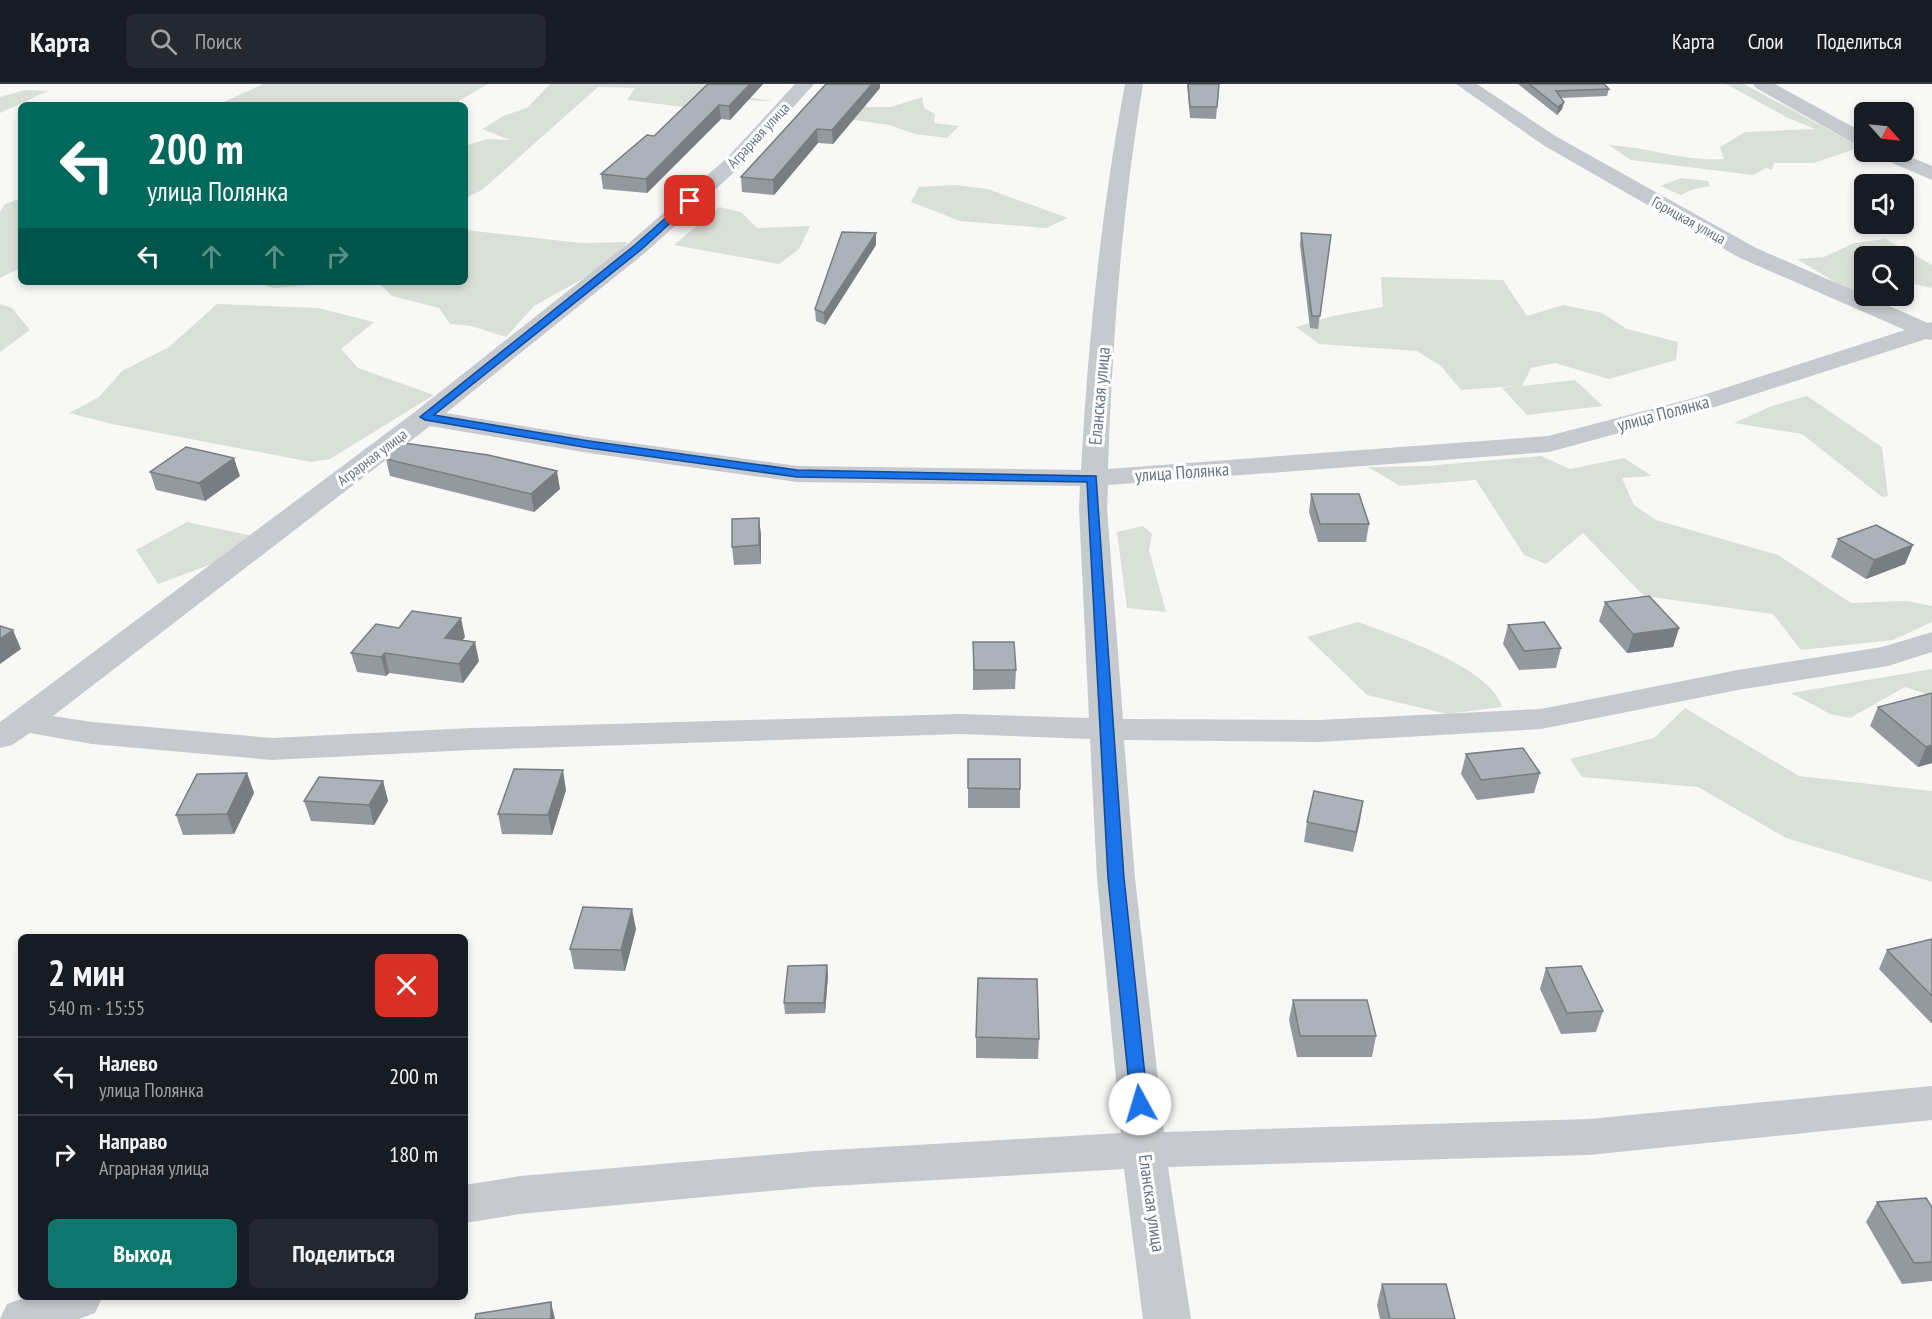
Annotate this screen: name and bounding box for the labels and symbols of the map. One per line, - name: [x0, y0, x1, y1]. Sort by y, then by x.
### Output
- street label: Аграрная улица: [723, 98, 793, 172]
- north arrow: [1854, 102, 1914, 162]
- pin: [664, 175, 715, 226]
- street label: Горицкая улица: [1649, 192, 1729, 248]
- street label: Еланская улица: [1083, 346, 1115, 446]
- street label: улица Полянка: [1615, 390, 1711, 436]
- street label: Аграрная улица: [333, 425, 411, 489]
- street label: улица Полянка: [1134, 457, 1230, 487]
- position arrow: [1108, 1072, 1172, 1136]
- street label: Еланская улица: [1134, 1153, 1170, 1253]

